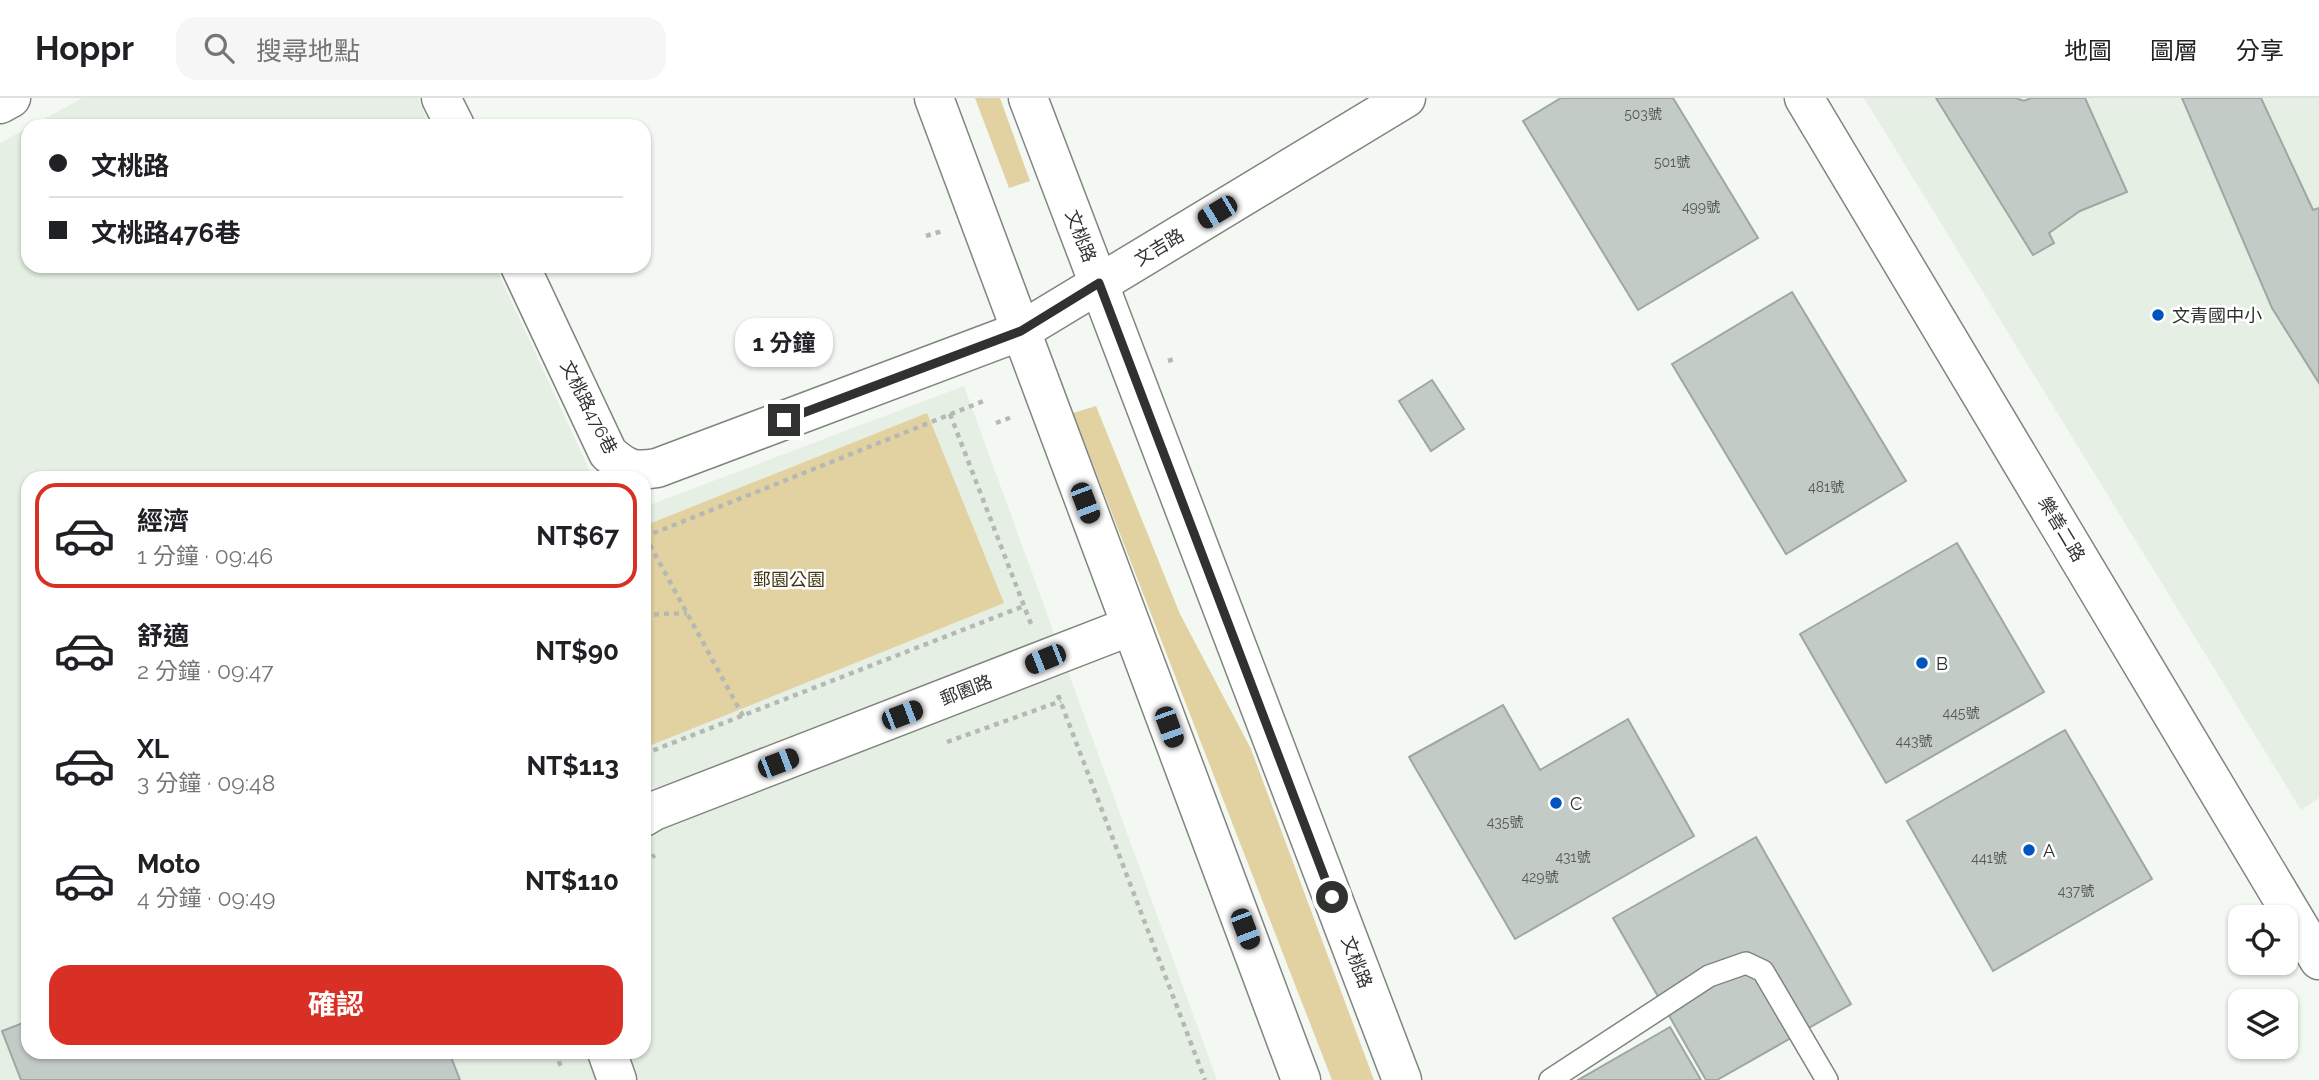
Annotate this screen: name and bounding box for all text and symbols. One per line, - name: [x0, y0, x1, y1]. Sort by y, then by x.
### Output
- search box: [176, 17, 666, 80]
- text: Hoppr: [35, 29, 134, 68]
- icon: search: [200, 29, 238, 67]
- text: 搜尋地點: [256, 36, 360, 66]
- text: 地圖: [2064, 36, 2112, 65]
- text: 圖層: [2150, 36, 2198, 65]
- text: 分享: [2236, 36, 2284, 65]
- house number: 503號: [1624, 106, 1662, 122]
- text: 文桃路: [91, 151, 169, 181]
- house number: 501號: [1654, 154, 1690, 170]
- car: [1194, 192, 1241, 232]
- house number: 499號: [1682, 199, 1720, 215]
- street label: 文桃路: [1062, 207, 1100, 265]
- text: 文桃路476巷: [91, 218, 240, 248]
- street label: 文吉路: [1130, 224, 1188, 270]
- place label: 文青國中小: [2172, 305, 2262, 326]
- marker: 文青國中小: [2150, 307, 2166, 323]
- callout: 1 分鐘: [735, 318, 833, 368]
- text: 1 分鐘: [753, 329, 815, 356]
- street label: 文桃路476巷: [556, 357, 622, 457]
- route end: [768, 404, 800, 436]
- house number: 481號: [1808, 479, 1844, 495]
- car: [1068, 480, 1103, 526]
- street label: 樂善二路: [2034, 493, 2090, 565]
- icon: car: [53, 504, 116, 567]
- text: 經濟: [137, 506, 189, 536]
- text: NT$67: [536, 521, 619, 551]
- text: 1 分鐘 · 09:46: [137, 542, 273, 569]
- park label: 郵園公園: [753, 569, 825, 590]
- icon: car: [53, 619, 116, 682]
- text: 舒適: [137, 621, 189, 651]
- text: NT$90: [535, 636, 619, 666]
- car: [1022, 641, 1069, 677]
- place label: B: [1936, 653, 1948, 674]
- marker: B: [1914, 655, 1930, 671]
- text: 2 分鐘 · 09:47: [137, 657, 274, 684]
- street label: 郵園路: [937, 671, 995, 709]
- car: [879, 698, 926, 732]
- car: [1152, 704, 1187, 750]
- house number: 445號: [1943, 705, 1979, 721]
- house number: 443號: [1896, 733, 1932, 749]
- icon: car: [53, 734, 116, 797]
- text: XL: [137, 734, 169, 764]
- car: [755, 746, 802, 780]
- text: NT$113: [526, 751, 619, 781]
- text: 3 分鐘 · 09:48: [137, 769, 275, 796]
- place label: C: [1570, 793, 1582, 814]
- marker: C: [1548, 795, 1564, 811]
- house number: 435號: [1487, 814, 1523, 830]
- place label: A: [2043, 840, 2055, 861]
- marker: A: [2021, 842, 2037, 858]
- icon: car: [53, 849, 116, 912]
- text: Moto: [137, 849, 200, 879]
- house number: 431號: [1555, 849, 1591, 865]
- house number: 441號: [1971, 850, 2007, 866]
- text: NT$110: [525, 866, 619, 896]
- house number: 429號: [1521, 869, 1559, 885]
- route start: [1316, 881, 1348, 913]
- house number: 437號: [2058, 883, 2094, 899]
- text: 4 分鐘 · 09:49: [137, 884, 275, 911]
- map controls: [2228, 905, 2298, 1059]
- button: locate: [2228, 905, 2298, 975]
- car: [1228, 906, 1263, 952]
- street label: 文桃路: [1338, 933, 1376, 991]
- button: 確認: [49, 965, 623, 1045]
- button: layers: [2228, 989, 2298, 1059]

